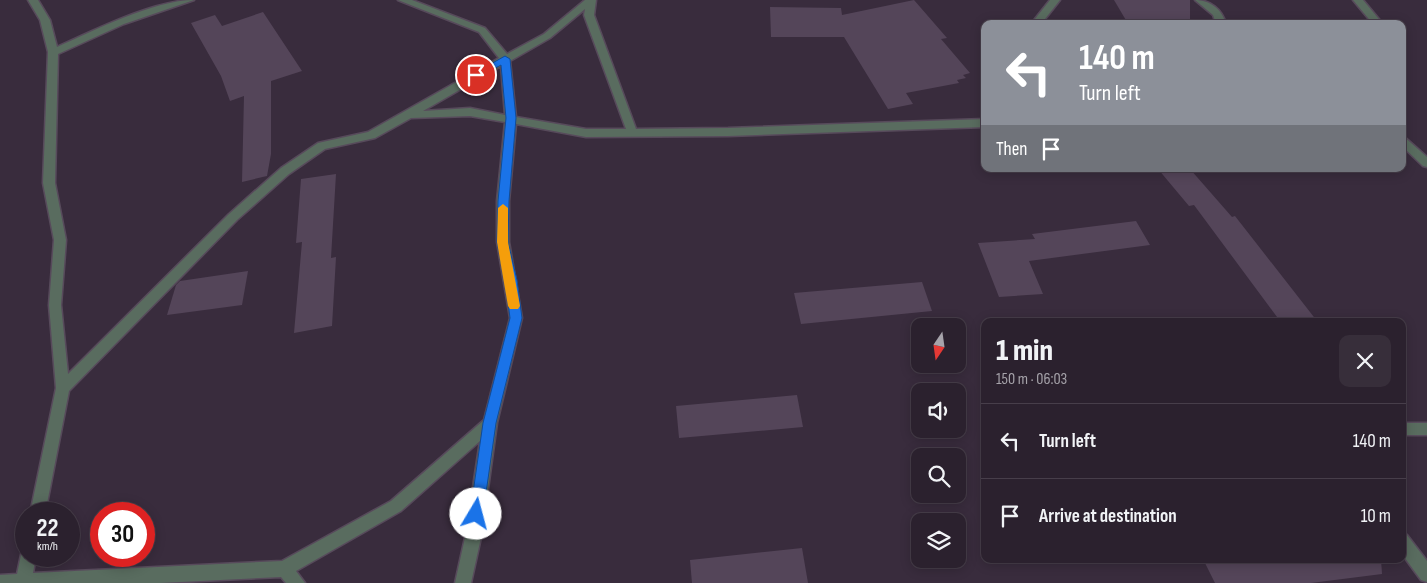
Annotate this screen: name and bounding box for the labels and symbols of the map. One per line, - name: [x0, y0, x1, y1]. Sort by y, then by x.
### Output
- pin: [455, 54, 497, 96]
- north arrow: [911, 318, 966, 372]
- position arrow: [449, 487, 501, 539]
- speed limit sign: 30: [90, 502, 155, 567]

